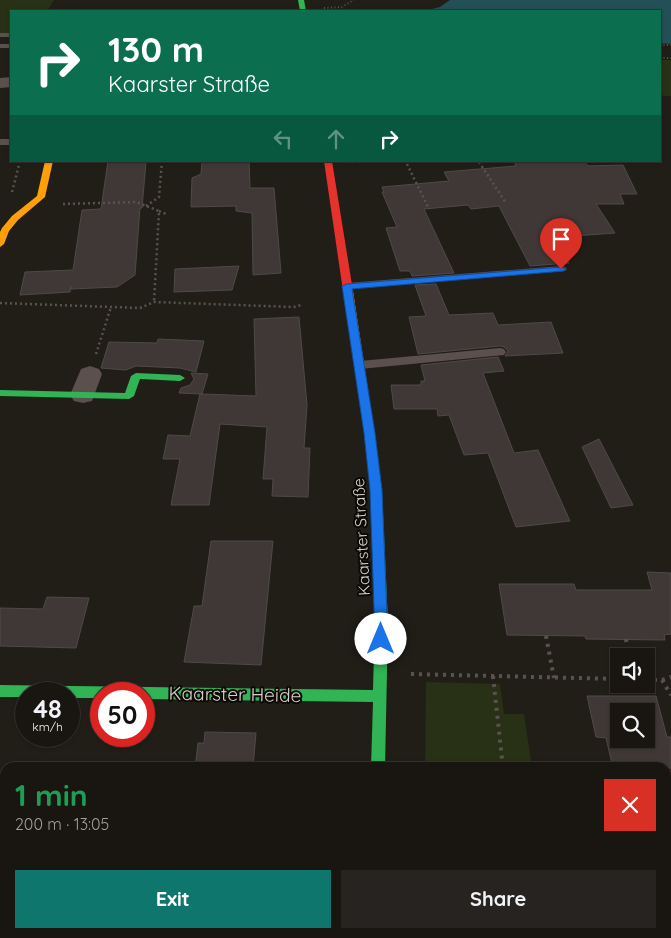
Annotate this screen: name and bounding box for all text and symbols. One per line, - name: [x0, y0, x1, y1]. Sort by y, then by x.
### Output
- text: 130 m: [108, 27, 204, 71]
- icon: right: [25, 30, 90, 95]
- text: Kaarster Straße: [108, 70, 270, 98]
- icon: left: [269, 125, 297, 153]
- icon: ahead: [322, 125, 350, 153]
- icon: right: [375, 125, 403, 153]
- pin: [540, 218, 582, 269]
- icon: arrive: [547, 225, 575, 253]
- street label: Kaarster Straße: [348, 478, 374, 596]
- position arrow: [354, 612, 406, 664]
- map controls: [610, 648, 655, 748]
- button: sound: [610, 648, 655, 693]
- street label: Kaarster Heide: [169, 681, 301, 707]
- speed limit sign: 50: [90, 682, 155, 747]
- text: 48: [33, 693, 62, 724]
- button: search: [610, 703, 655, 748]
- text: km/h: [32, 719, 63, 734]
- text: 1 min: [15, 776, 88, 814]
- button: close: [604, 779, 656, 831]
- text: 200 m · 13:05: [15, 814, 109, 834]
- button: Exit: [15, 870, 331, 928]
- button: Share: [341, 870, 656, 928]

